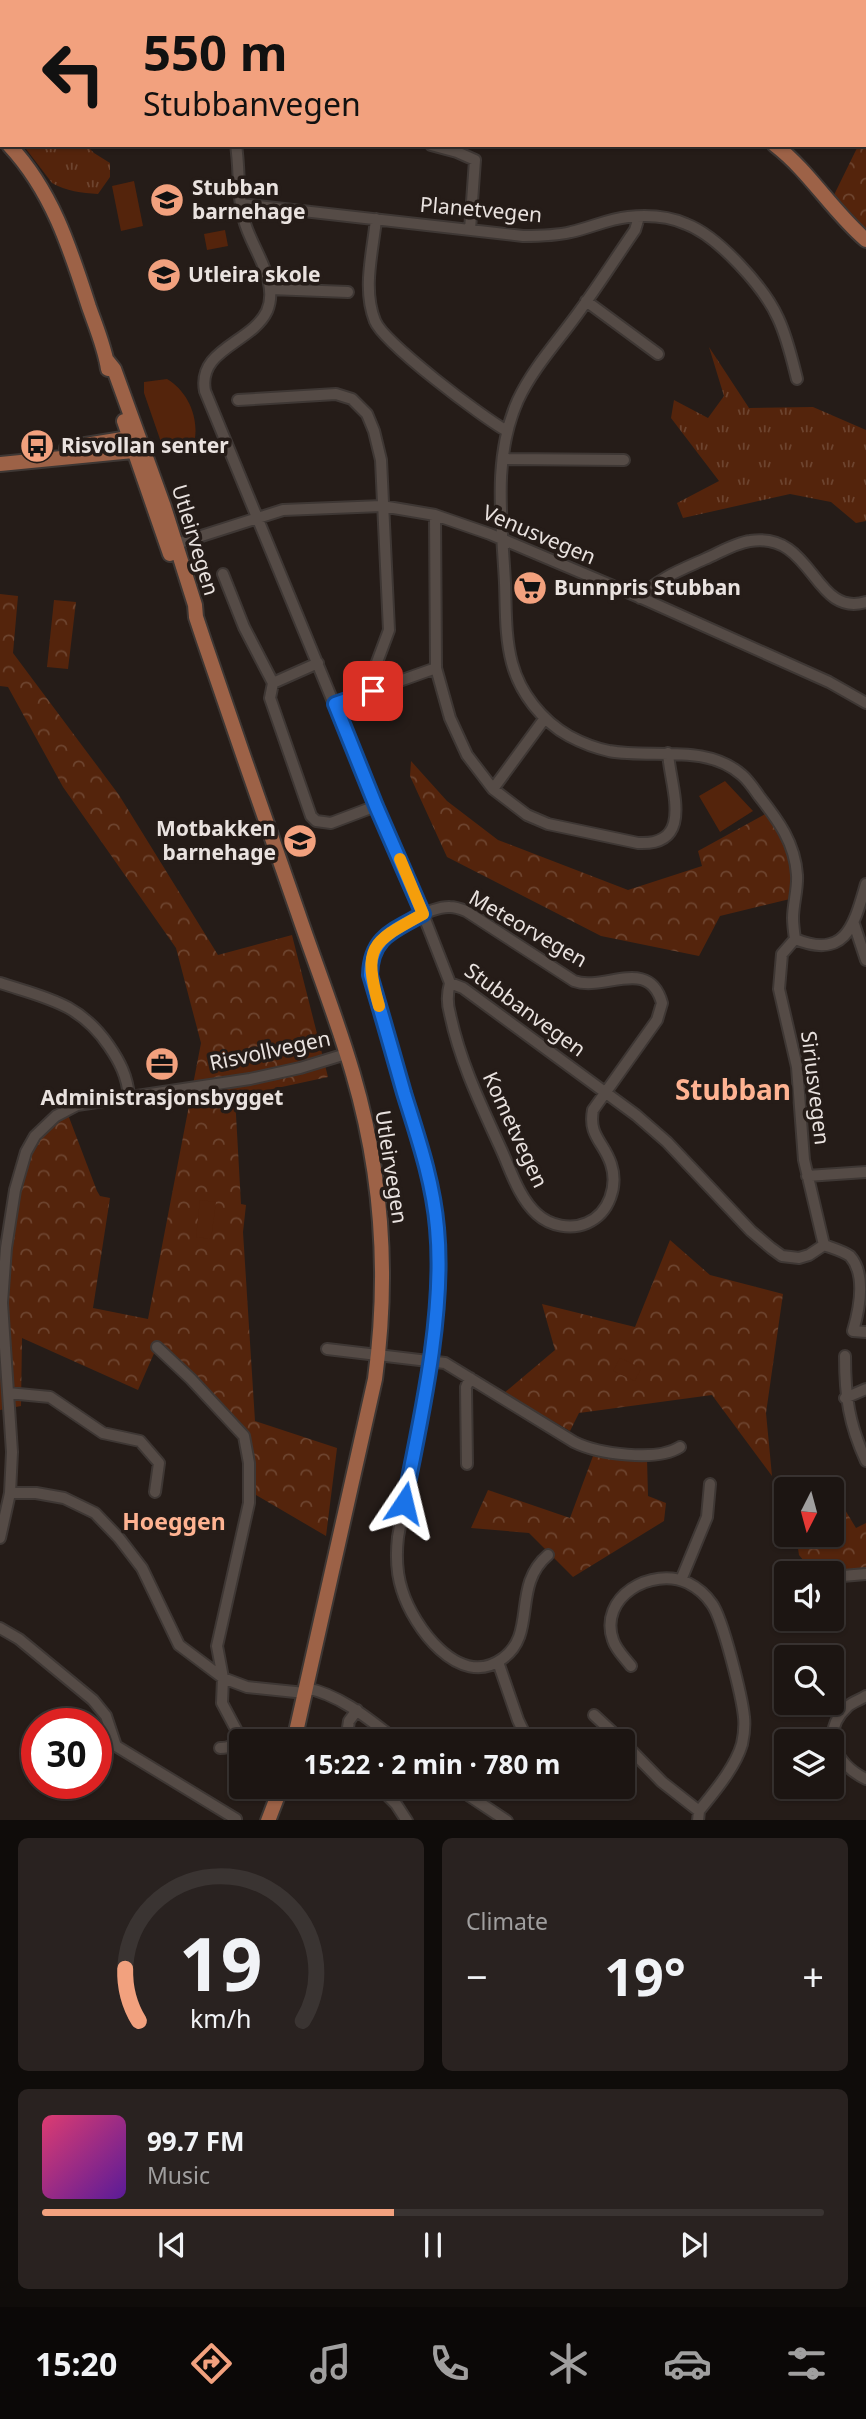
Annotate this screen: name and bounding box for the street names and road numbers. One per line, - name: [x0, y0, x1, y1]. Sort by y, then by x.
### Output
- street label: Planetvegen: [419, 190, 543, 228]
- street label: Utleirvegen: [166, 481, 226, 599]
- street label: Venusvegen: [479, 498, 600, 570]
- street label: Meteorvegen: [464, 883, 593, 973]
- street label: Stubbanvegen: [460, 956, 592, 1063]
- street label: Risvollvegen: [207, 1024, 333, 1077]
- street label: Siriusvegen: [795, 1029, 837, 1146]
- street label: Kometvegen: [477, 1067, 555, 1192]
- street label: Utleirvegen: [369, 1108, 415, 1226]

